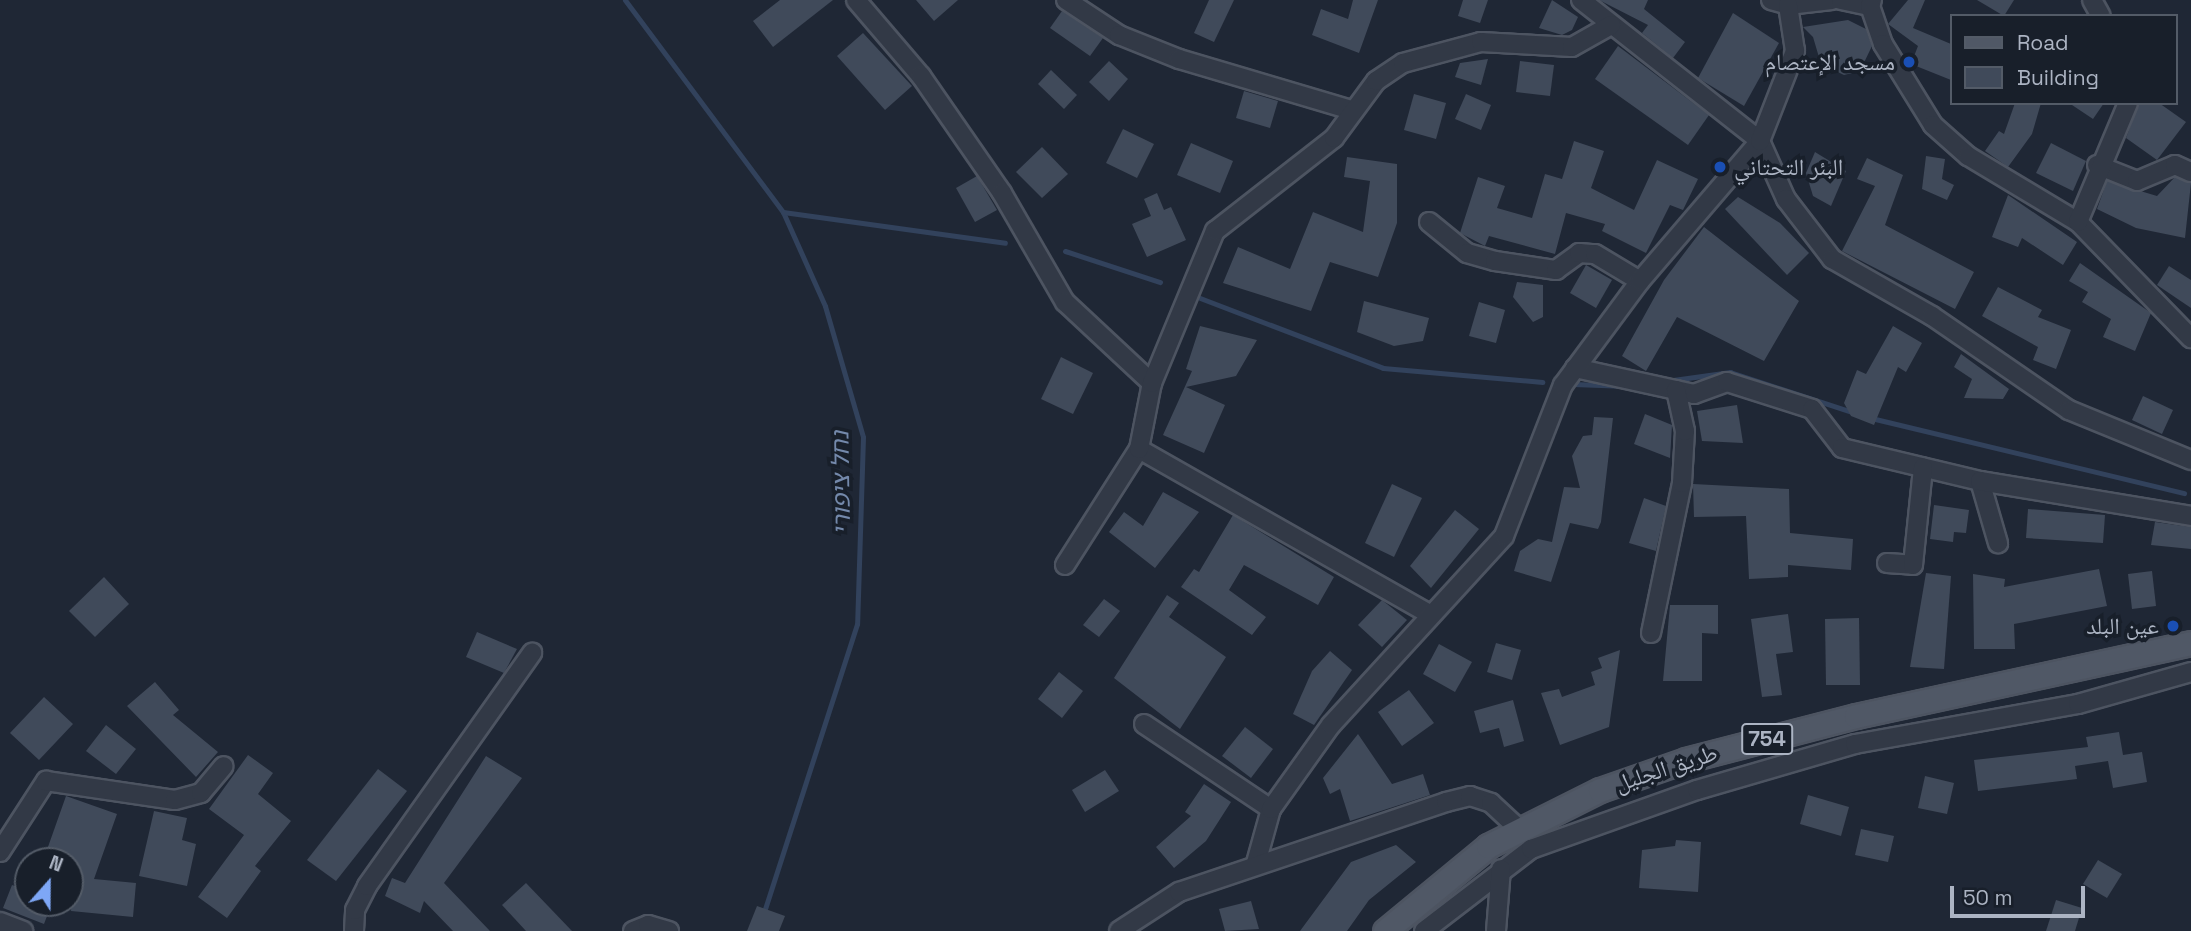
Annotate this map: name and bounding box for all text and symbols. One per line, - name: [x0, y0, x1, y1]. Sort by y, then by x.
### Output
- legend: [1950, 14, 2177, 105]
- text: Road: [2017, 29, 2069, 56]
- place label: مسجد الإعتصام: [1765, 48, 1895, 76]
- marker: مسجد الإعتصام: [1901, 54, 1917, 70]
- text: Building: [2017, 64, 2099, 91]
- place label: البئر التحتاني: [1734, 153, 1843, 181]
- marker: البئر التحتاني: [1712, 159, 1728, 175]
- water label: נחל ציפורי: [826, 431, 856, 535]
- place label: عين البلد: [2086, 612, 2159, 640]
- marker: عين البلد: [2165, 618, 2181, 634]
- road number: 754: [1741, 722, 1793, 756]
- street label: طريق الجليل: [1611, 738, 1721, 798]
- north arrow: [14, 847, 84, 917]
- text: N: [46, 850, 66, 878]
- scale bar: [1953, 872, 2088, 916]
- text: 50 m: [1963, 884, 2013, 911]

